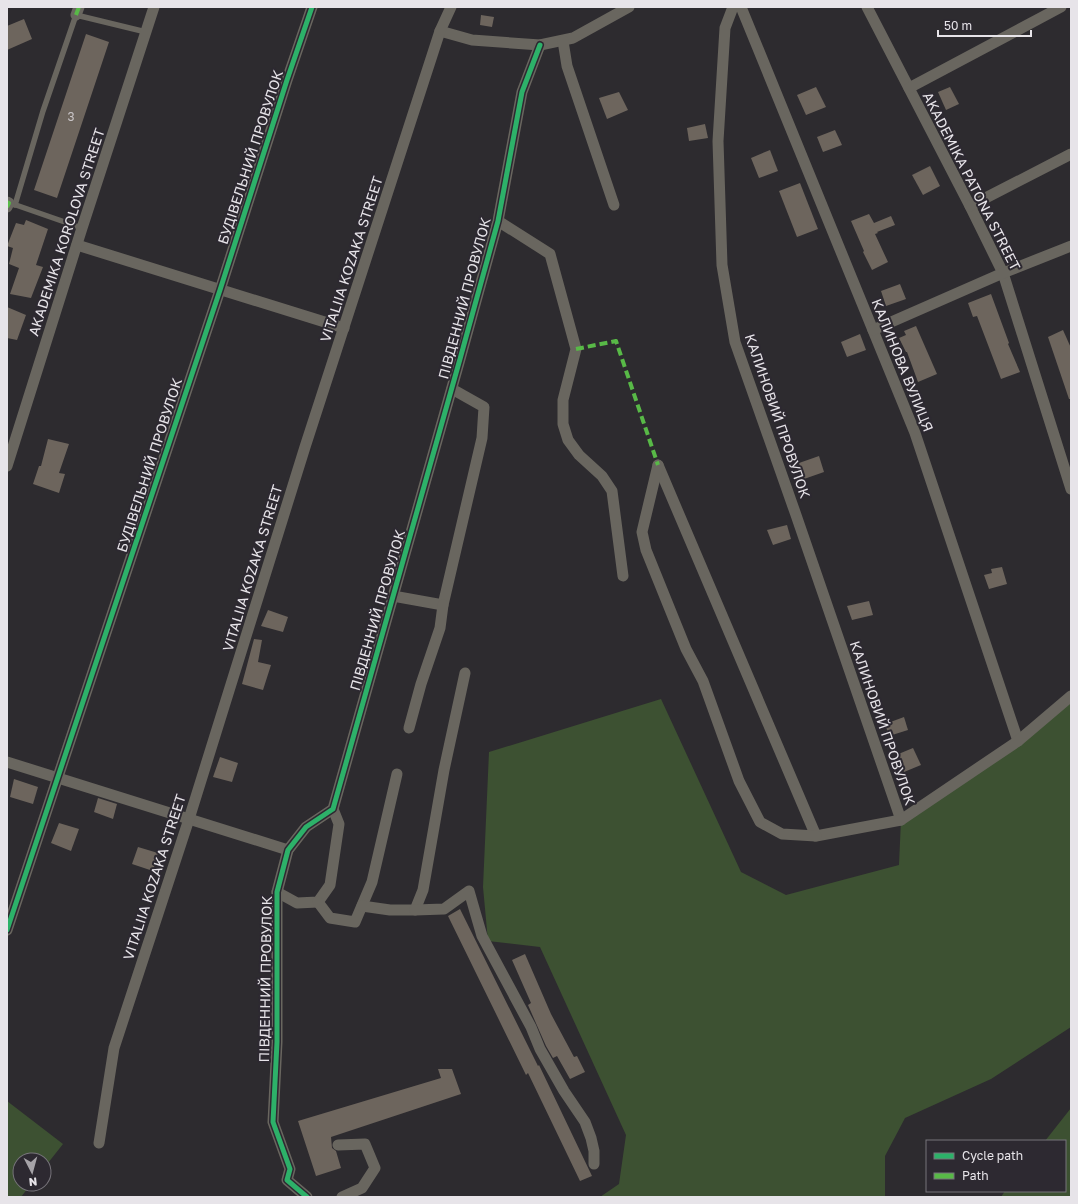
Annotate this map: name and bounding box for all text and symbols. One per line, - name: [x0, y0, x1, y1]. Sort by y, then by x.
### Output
- scale bar: [938, 12, 1031, 38]
- text: 50 m: [944, 18, 972, 33]
- street label: БУДІВЕЛЬНИЙ ПРОВУЛОК: [214, 68, 286, 246]
- street label: AKADEMIKA PATONA STREET: [920, 89, 1025, 273]
- house number: 3: [67, 109, 75, 124]
- street label: AKADEMIKA KOROLOVA STREET: [24, 126, 108, 338]
- street label: VITALIIA KOZAKA STREET: [316, 174, 386, 344]
- street label: ПІВДЕННИЙ ПРОВУЛОК: [434, 215, 494, 381]
- street label: КАЛИНОВА ВУЛИЦЯ: [869, 296, 937, 434]
- street label: КАЛИНОВИЙ ПРОВУЛОК: [742, 331, 814, 501]
- street label: БУДІВЕЛЬНИЙ ПРОВУЛОК: [113, 376, 185, 554]
- street label: VITALIIA KOZAKA STREET: [219, 482, 286, 653]
- street label: ПІВДЕННИЙ ПРОВУЛОК: [346, 527, 408, 692]
- street label: КАЛИНОВИЙ ПРОВУЛОК: [847, 638, 919, 808]
- street label: VITALIIA KOZAKA STREET: [119, 792, 189, 962]
- street label: ПІВДЕННИЙ ПРОВУЛОК: [255, 895, 275, 1062]
- legend: [926, 1140, 1066, 1192]
- text: Cycle path: [962, 1148, 1023, 1163]
- north arrow: [12, 1152, 52, 1192]
- text: Path: [962, 1168, 989, 1183]
- text: N: [28, 1176, 38, 1189]

